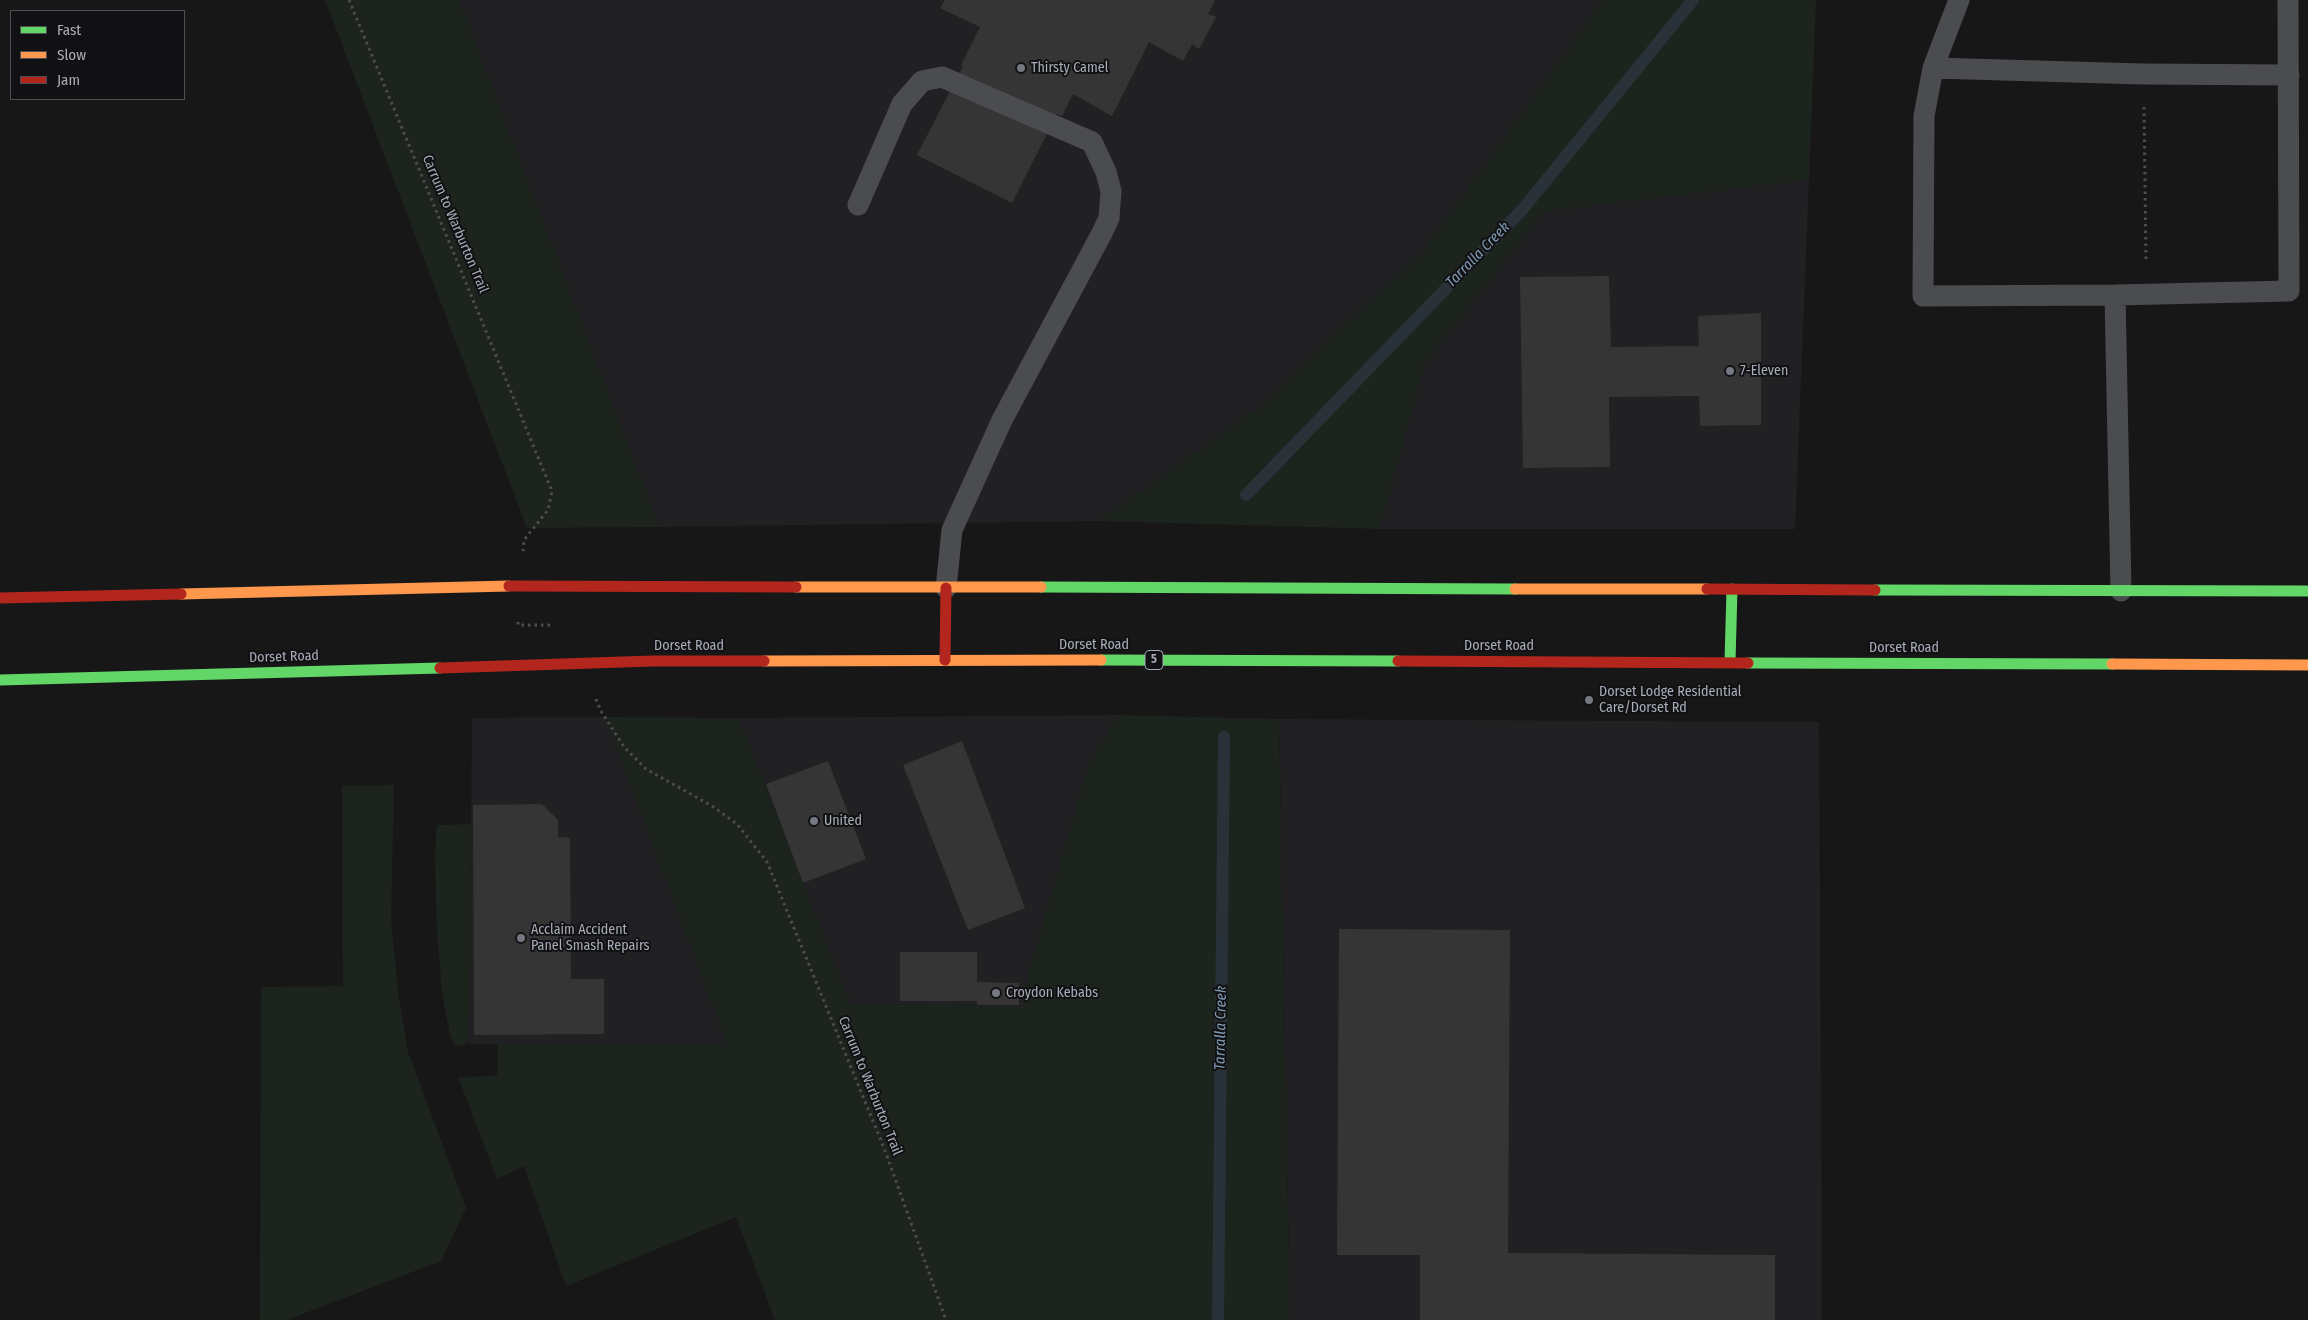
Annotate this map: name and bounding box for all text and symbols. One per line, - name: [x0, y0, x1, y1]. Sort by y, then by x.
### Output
- legend: [10, 10, 185, 100]
- text: Fast: [57, 21, 81, 39]
- text: Slow: [57, 46, 86, 64]
- place label: Thirsty Camel: [1031, 60, 1108, 76]
- marker: Thirsty Camel: [1015, 62, 1027, 74]
- text: Jam: [57, 71, 80, 89]
- street label: Carrum to Warburton Trail: [418, 152, 492, 296]
- water label: Tarralla Creek: [1442, 218, 1514, 292]
- place label: 7-Eleven: [1740, 363, 1788, 379]
- marker: 7-Eleven: [1724, 365, 1736, 377]
- street label: Dorset Road: [1059, 637, 1129, 653]
- street label: Dorset Road: [654, 638, 724, 654]
- street label: Dorset Road: [1464, 638, 1534, 654]
- street label: Dorset Road: [1869, 640, 1939, 656]
- street label: Dorset Road: [249, 647, 319, 667]
- road number: 5: [1145, 650, 1163, 670]
- place label: Dorset Lodge Residential Care/Dorset Rd: [1599, 684, 1741, 716]
- marker: Dorset Lodge Residential Care/Dorset Rd: [1583, 694, 1595, 706]
- place label: United: [824, 813, 862, 829]
- marker: United: [808, 815, 820, 827]
- place label: Acclaim Accident Panel Smash Repairs: [531, 922, 650, 954]
- marker: Acclaim Accident Panel Smash Repairs: [515, 932, 527, 944]
- place label: Croydon Kebabs: [1006, 985, 1098, 1001]
- water label: Tarralla Creek: [1211, 986, 1231, 1070]
- marker: Croydon Kebabs: [990, 987, 1002, 999]
- street label: Carrum to Warburton Trail: [834, 1014, 906, 1158]

